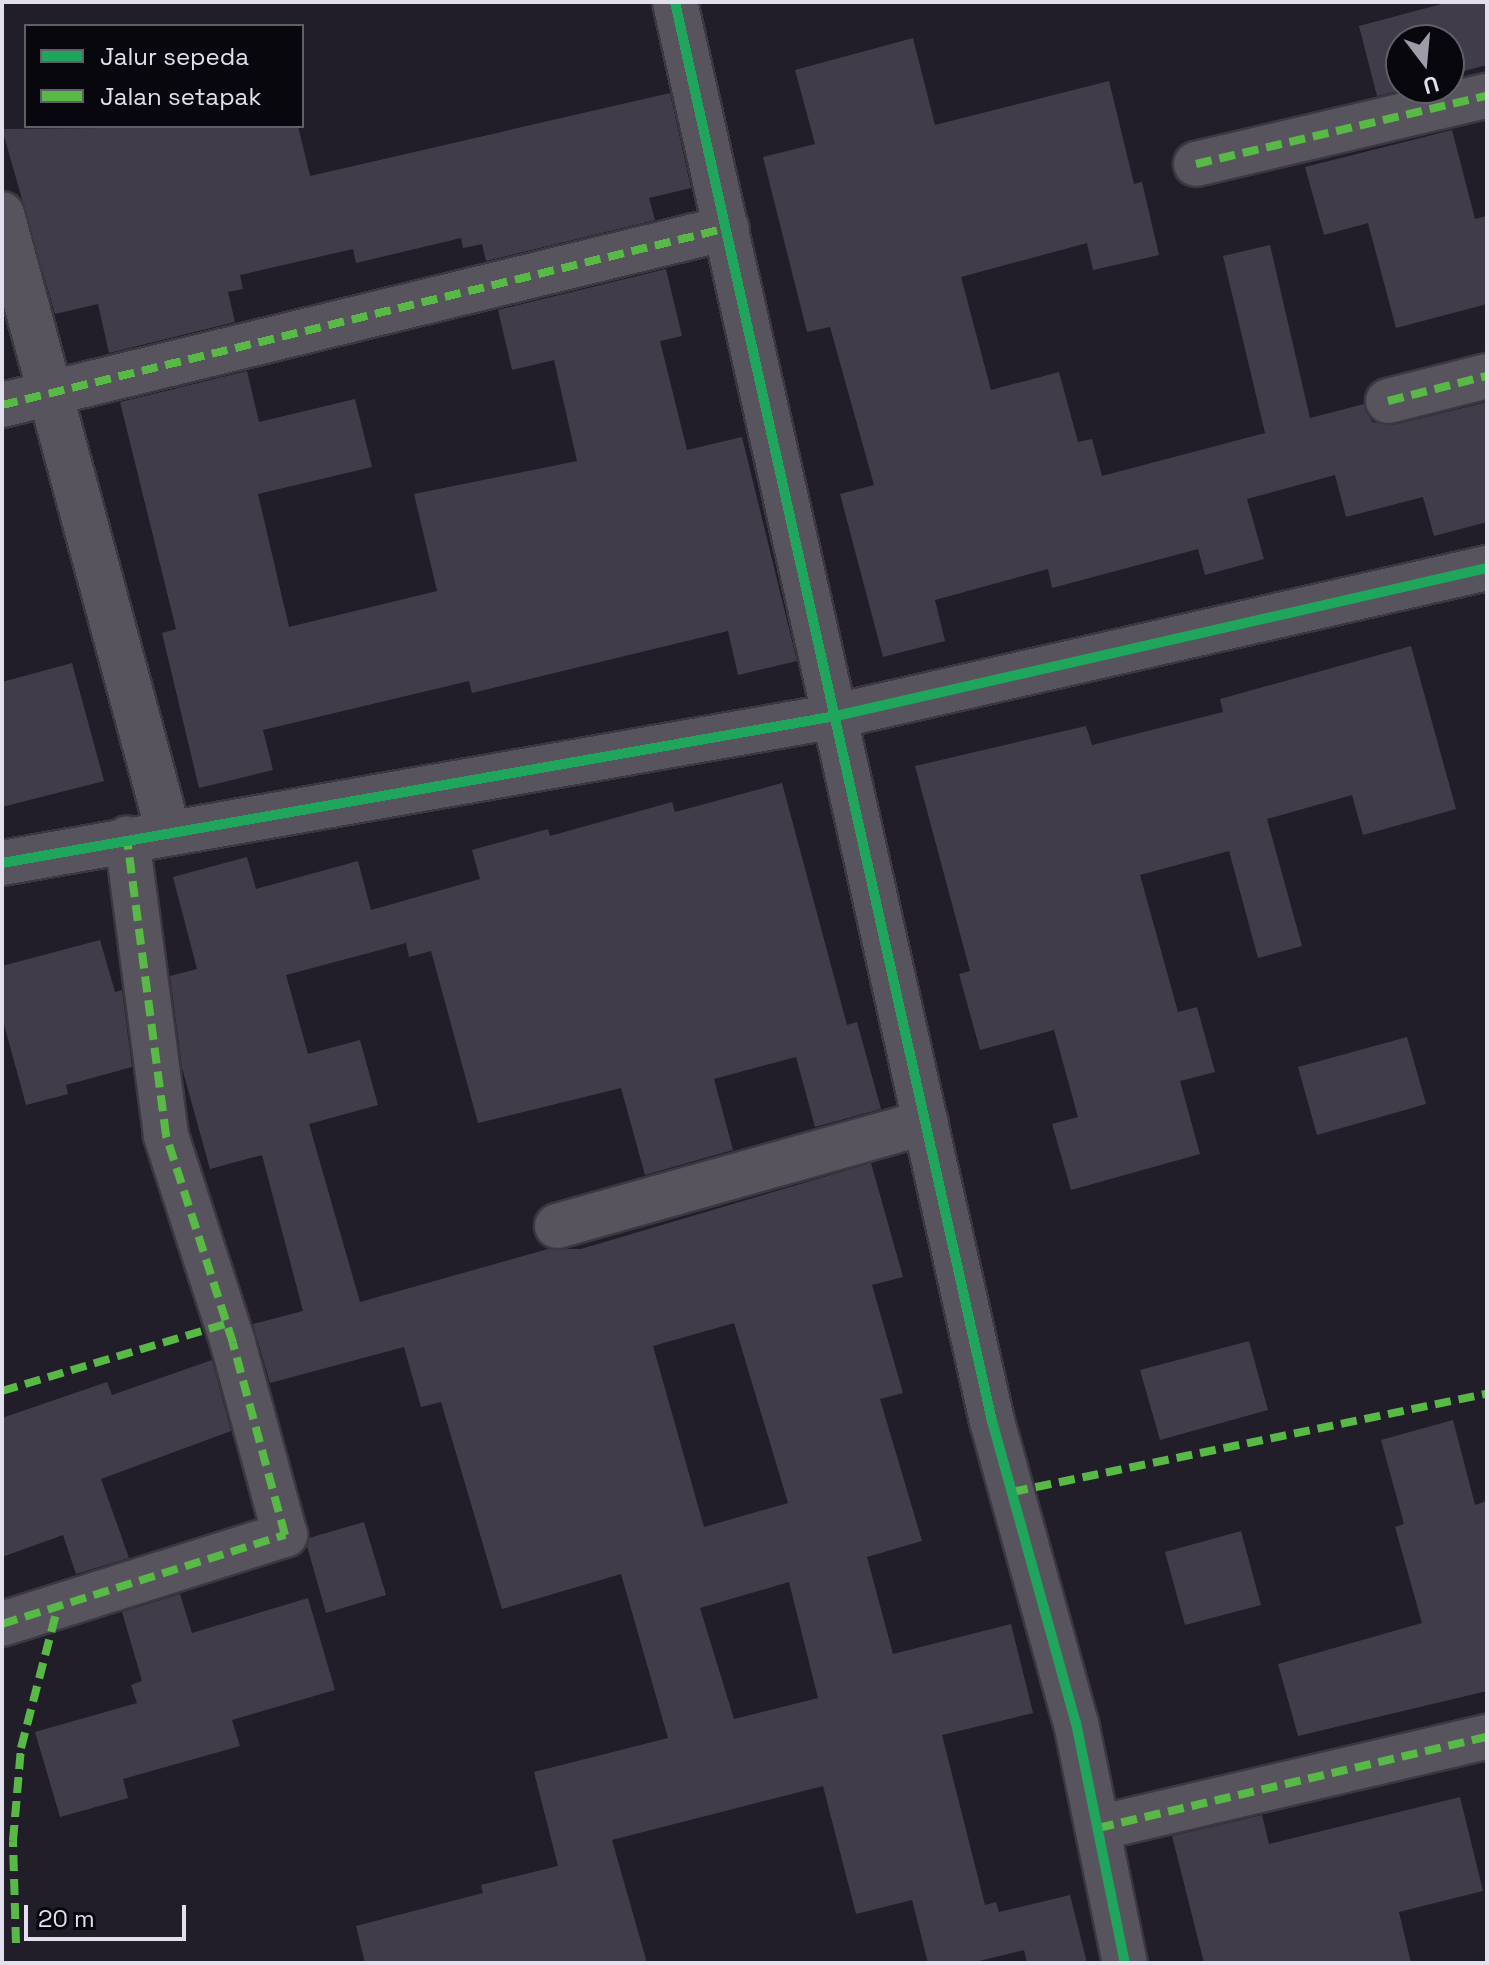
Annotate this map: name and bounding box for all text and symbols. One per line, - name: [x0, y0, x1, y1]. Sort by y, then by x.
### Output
- legend: [24, 24, 304, 128]
- north arrow: [1385, 24, 1465, 104]
- text: Jalur sepeda: [100, 41, 249, 72]
- text: U: [1420, 70, 1442, 101]
- text: Jalan setapak: [100, 81, 261, 112]
- scale bar: [28, 1889, 190, 1939]
- text: 20 m: [38, 1903, 95, 1934]

